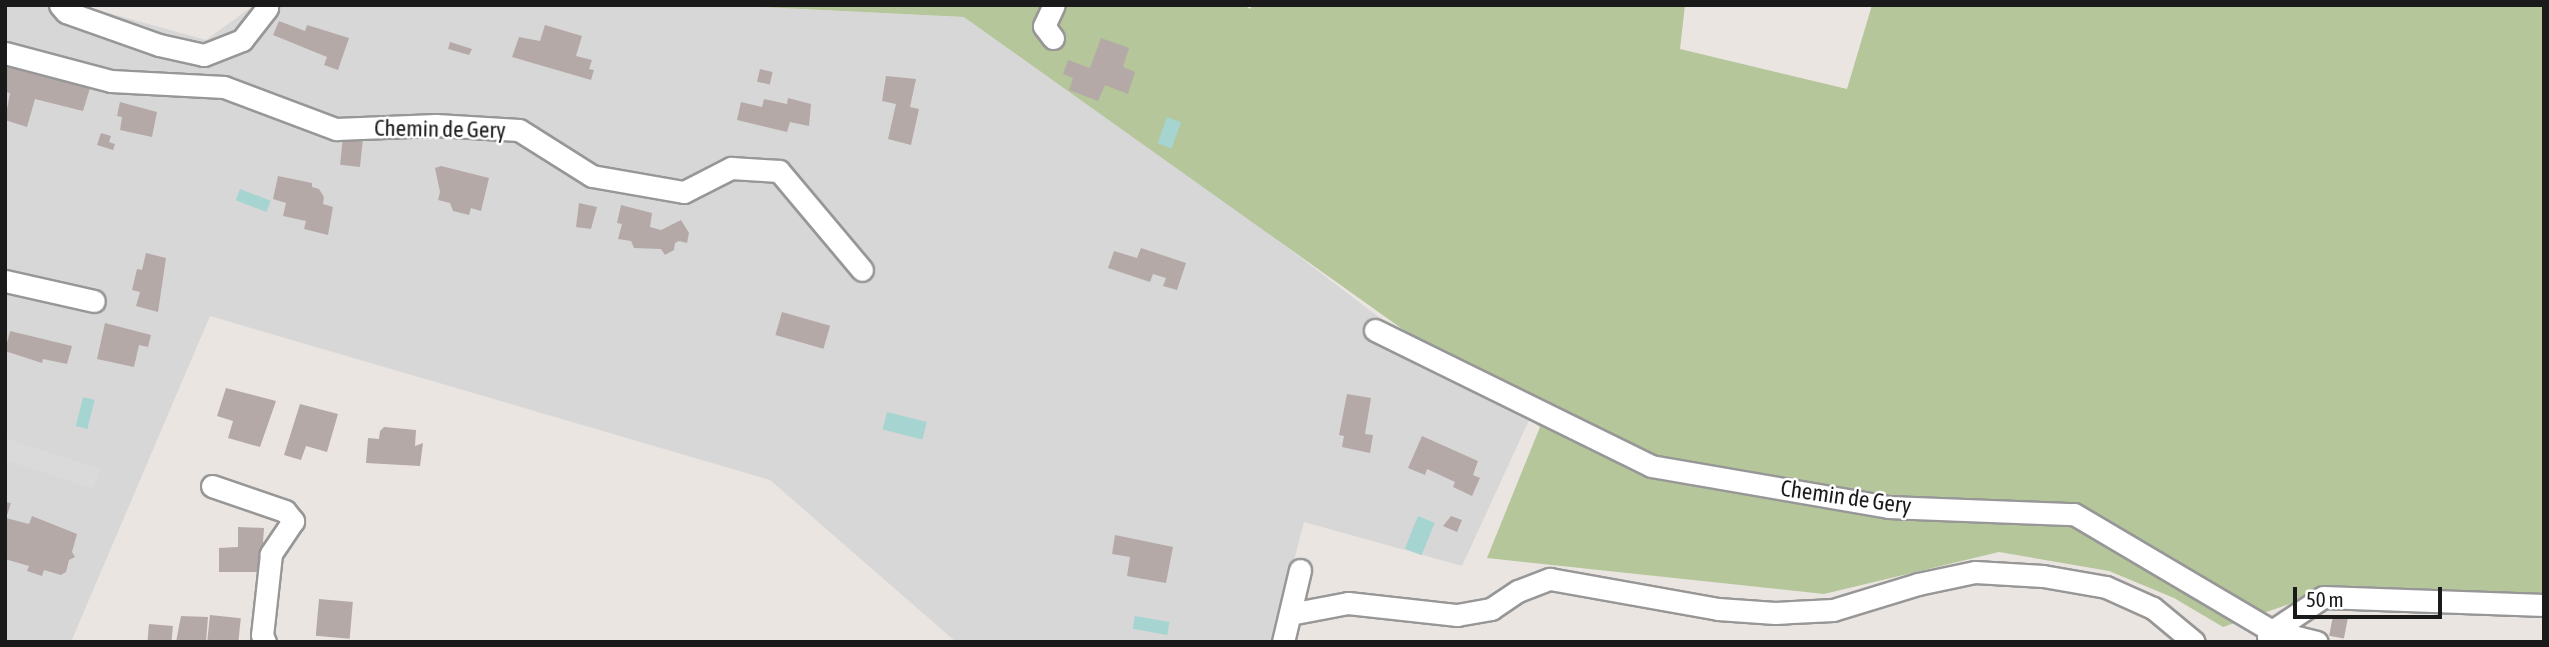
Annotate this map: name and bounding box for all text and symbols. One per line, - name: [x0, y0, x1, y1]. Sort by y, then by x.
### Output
- street label: Chemin de Gery: [374, 114, 506, 144]
- street label: Chemin de Gery: [1779, 474, 1913, 520]
- scale bar: [2297, 574, 2446, 618]
- text: 50 m: [2306, 587, 2344, 611]

